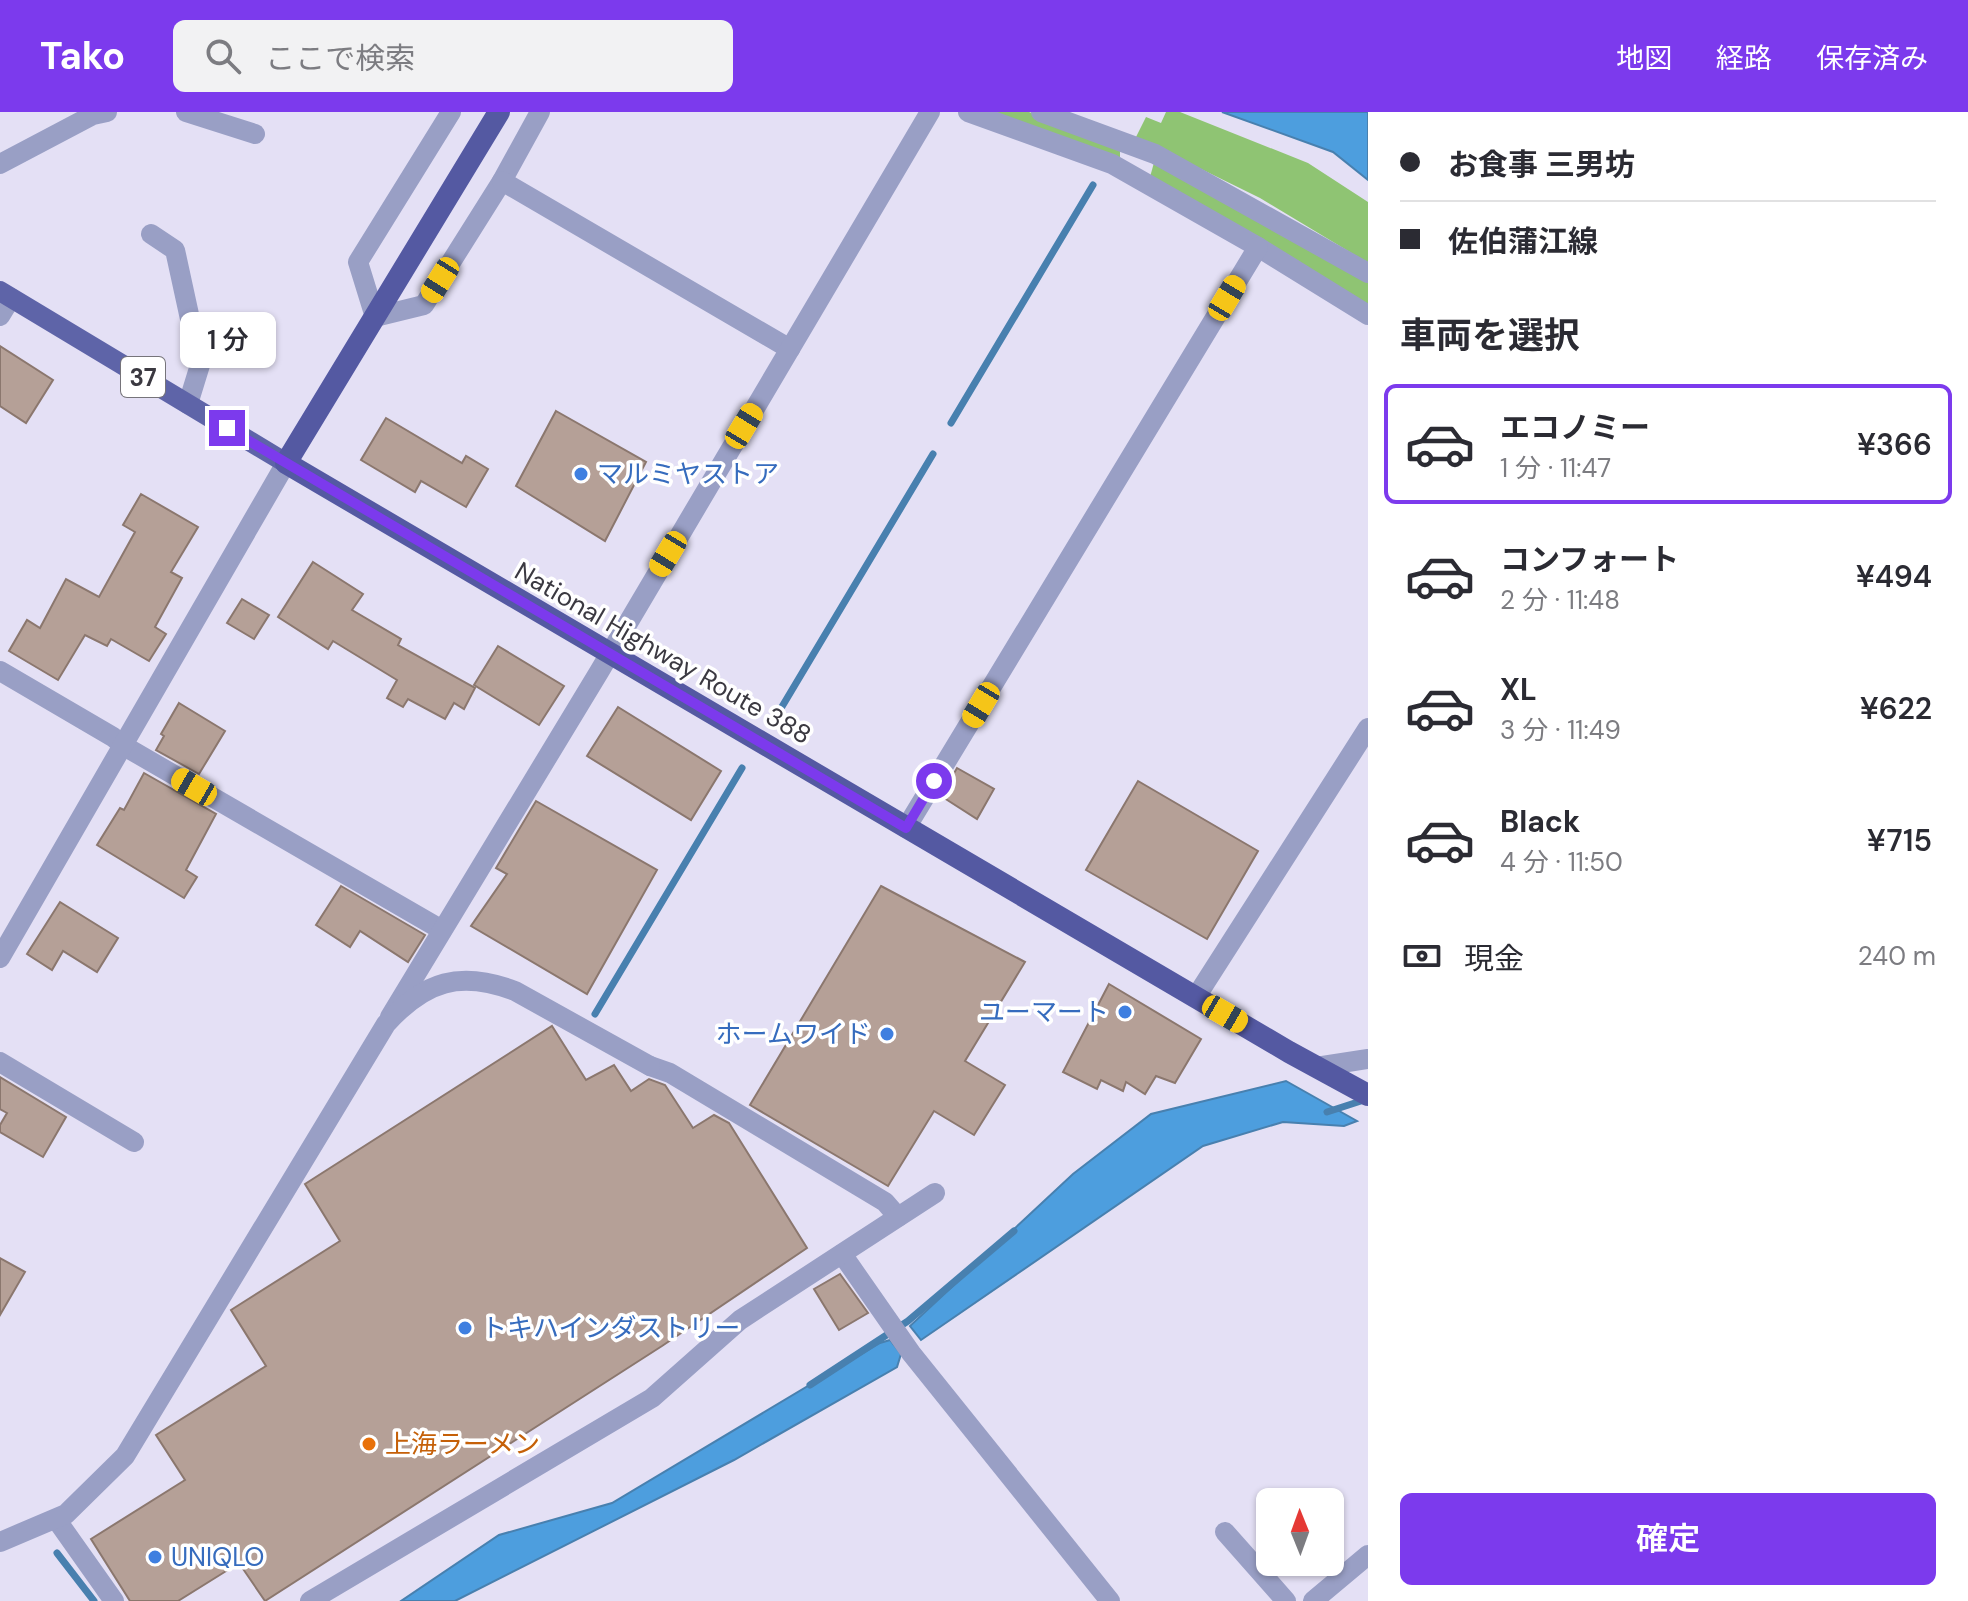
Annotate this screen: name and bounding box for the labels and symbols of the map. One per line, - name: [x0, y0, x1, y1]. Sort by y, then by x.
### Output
- car: [417, 253, 463, 307]
- car: [1204, 271, 1250, 325]
- callout: 1 分: [179, 312, 275, 368]
- road number: 37: [121, 357, 165, 397]
- car: [721, 399, 767, 453]
- route end: [209, 410, 245, 446]
- place label: マルミヤストア: [597, 457, 779, 491]
- marker: マルミヤストア: [572, 465, 590, 483]
- car: [645, 527, 691, 581]
- street label: National Highway Route 388: [509, 554, 817, 752]
- car: [958, 678, 1004, 732]
- route start: [916, 763, 952, 799]
- car: [167, 765, 221, 809]
- car: [1198, 992, 1252, 1036]
- place label: ユーマート: [979, 995, 1109, 1029]
- marker: ユーマート: [1116, 1003, 1134, 1021]
- place label: ホームワイド: [716, 1017, 871, 1051]
- marker: ホームワイド: [878, 1025, 896, 1043]
- place label: トキハインダストリー: [481, 1311, 740, 1345]
- marker: トキハインダストリー: [456, 1319, 474, 1337]
- place label: 上海ラーメン: [385, 1427, 540, 1461]
- marker: 上海ラーメン: [360, 1435, 378, 1453]
- north arrow: [1256, 1488, 1344, 1576]
- place label: UNIQLO: [171, 1540, 264, 1574]
- marker: UNIQLO: [146, 1548, 164, 1566]

